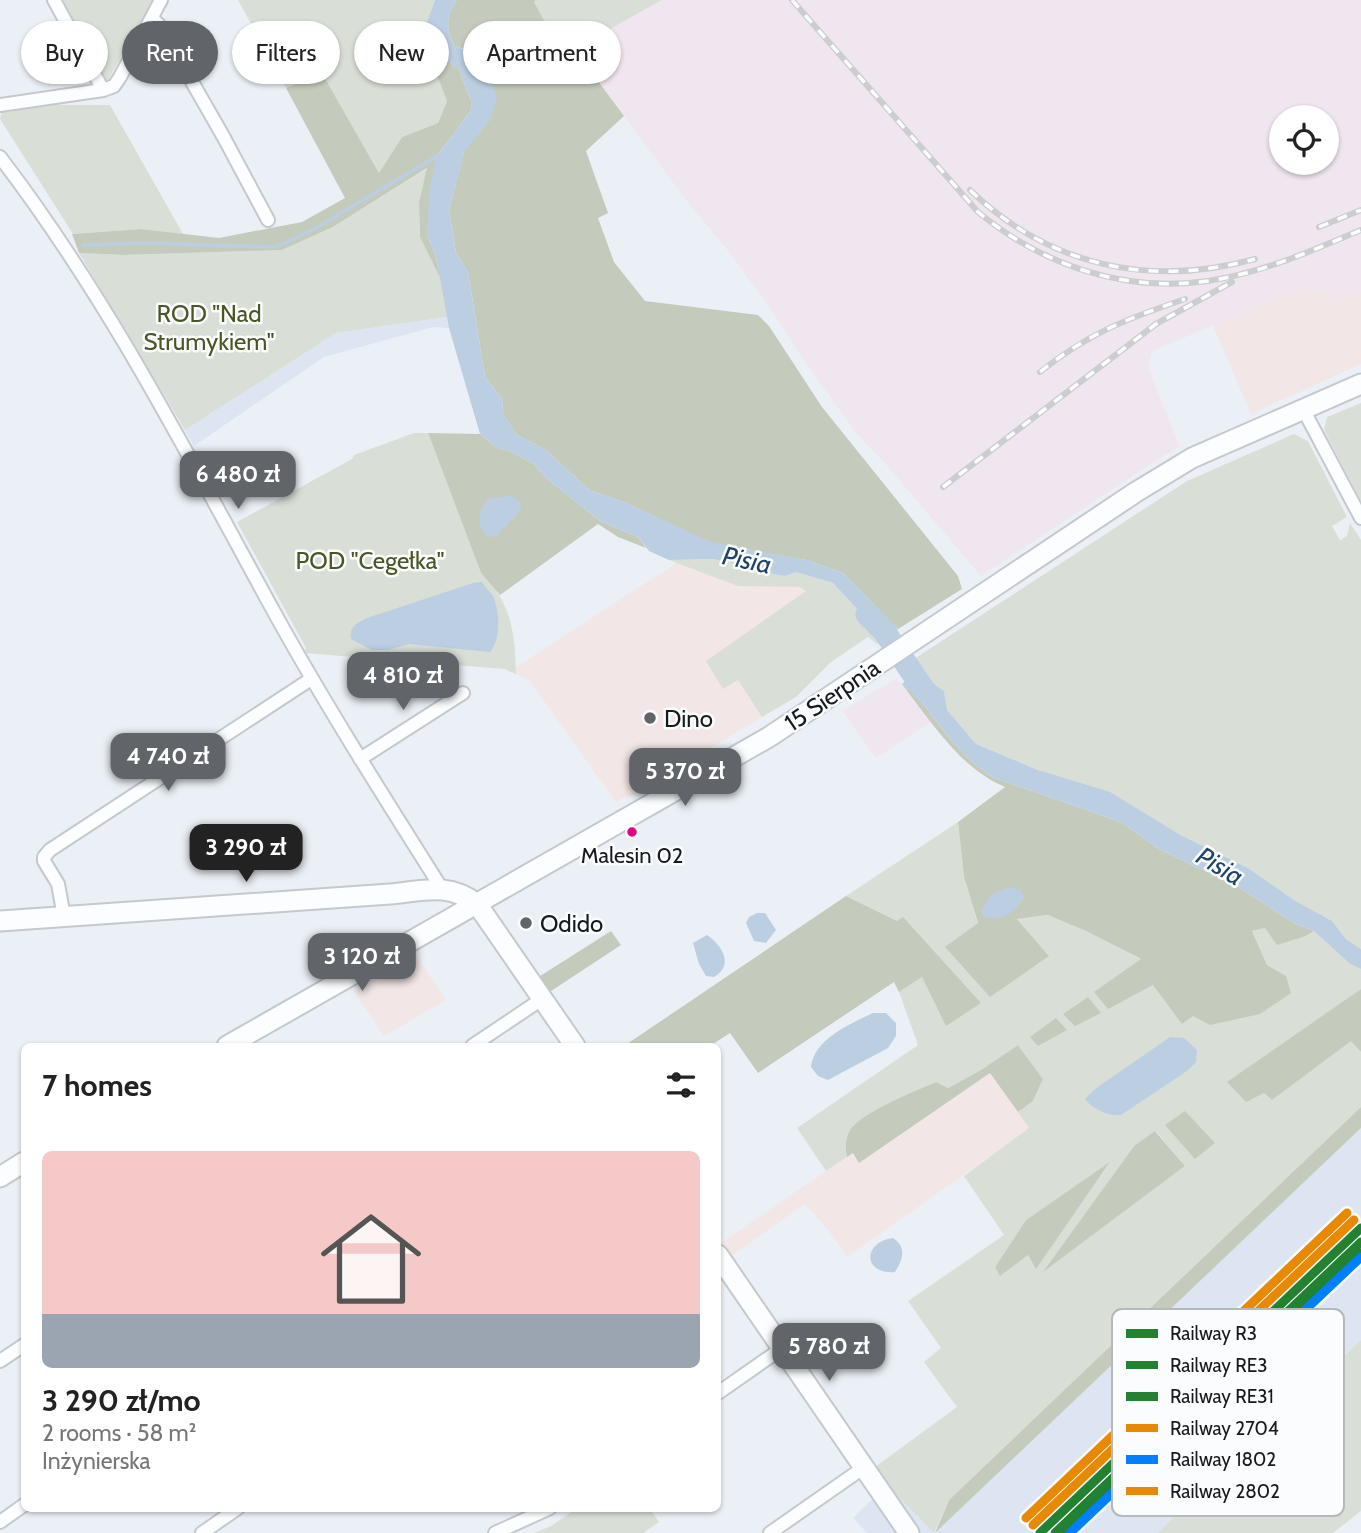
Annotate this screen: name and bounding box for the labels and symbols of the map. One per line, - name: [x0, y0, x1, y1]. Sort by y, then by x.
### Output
- park label: ROD "Nad Strumykiem": [143, 299, 275, 356]
- pin: 6 480 zł: [166, 452, 310, 511]
- water label: Pisia: [720, 539, 774, 581]
- park label: POD "Cegełka": [296, 546, 444, 575]
- pin: 4 810 zł: [331, 652, 475, 712]
- street label: 15 Sierpnia: [779, 652, 885, 737]
- place label: Dino: [664, 704, 713, 733]
- marker: Dino: [642, 710, 658, 726]
- pin: 4 740 zł: [96, 734, 240, 793]
- pin: 5 370 zł: [613, 748, 757, 808]
- pin: 3 290 zł: [174, 824, 318, 884]
- marker: Malesin 02: [625, 825, 639, 839]
- water label: Pisia: [1191, 840, 1249, 892]
- place label: Malesin 02: [581, 842, 683, 869]
- place label: Odido: [540, 909, 603, 938]
- marker: Odido: [518, 915, 534, 931]
- pin: 3 120 zł: [290, 934, 434, 993]
- legend: [1112, 1309, 1344, 1516]
- text: Railway R3: [1170, 1322, 1257, 1345]
- pin: 5 780 zł: [757, 1324, 901, 1383]
- text: Railway RE3: [1170, 1354, 1267, 1377]
- text: Railway RE31: [1170, 1385, 1274, 1408]
- text: Railway 2704: [1170, 1417, 1279, 1440]
- text: Railway 1802: [1170, 1448, 1276, 1471]
- text: Railway 2802: [1170, 1480, 1280, 1503]

